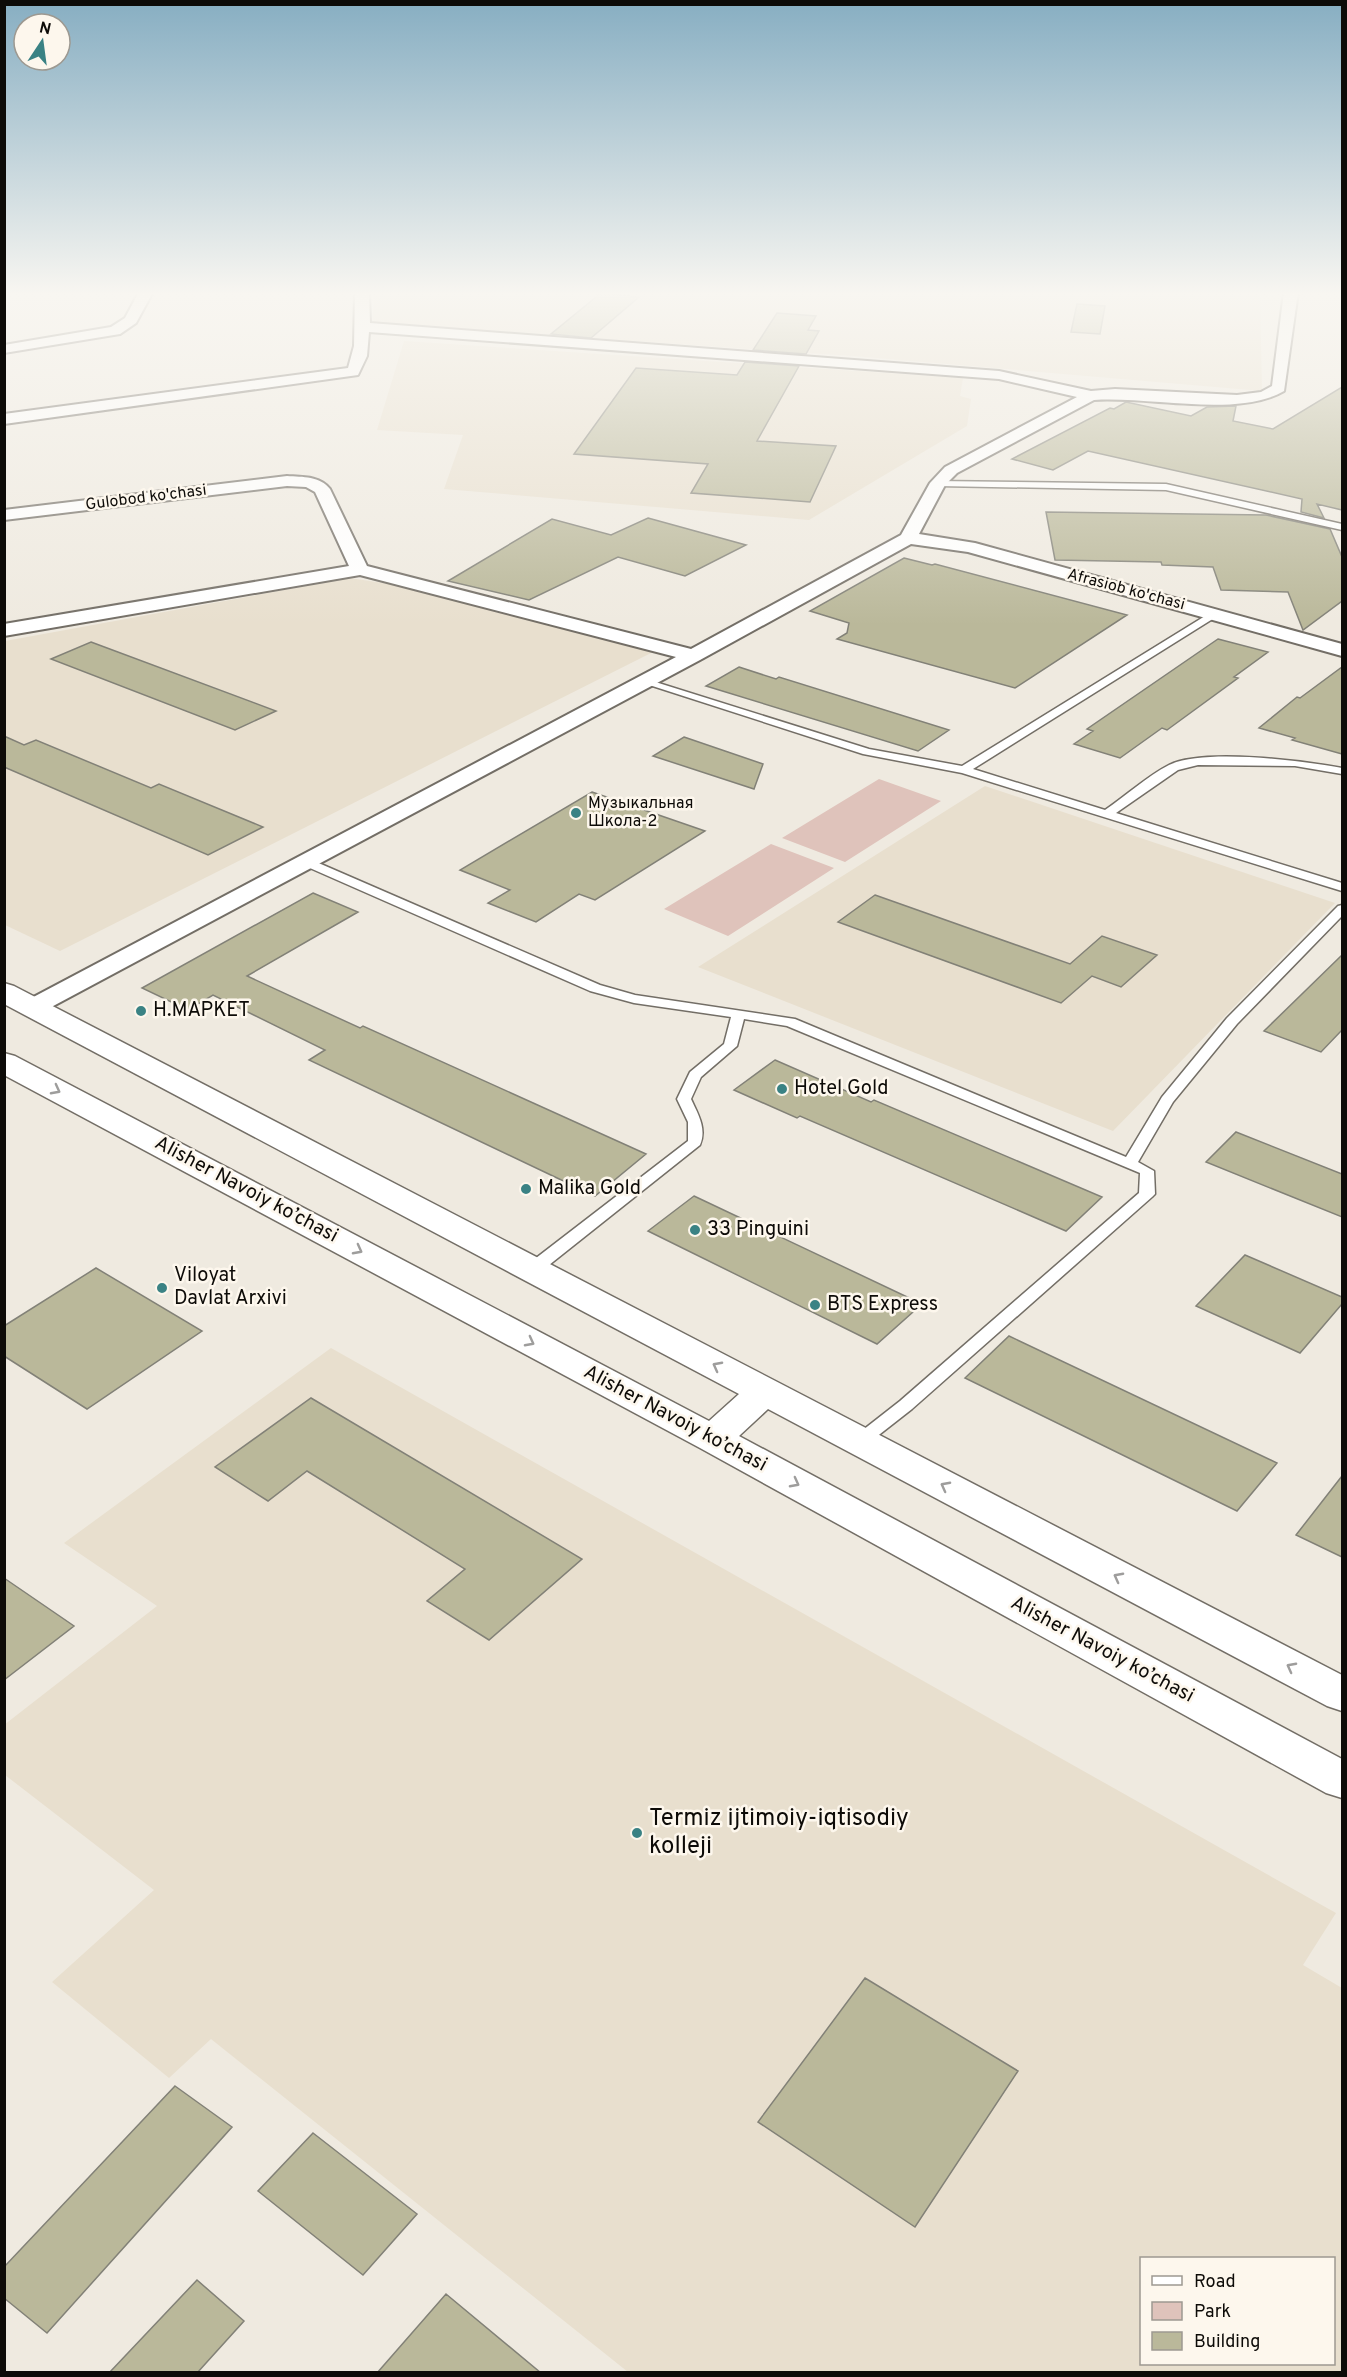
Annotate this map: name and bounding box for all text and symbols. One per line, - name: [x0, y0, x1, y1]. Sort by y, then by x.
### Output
- north arrow: [12, 12, 72, 72]
- text: N: [37, 18, 53, 40]
- street label: Gulobod ko'chasi: [84, 481, 208, 515]
- street label: Afrasiob ko'chasi: [1065, 565, 1187, 615]
- place label: Музыкальная Школа-2: [588, 794, 694, 832]
- marker: Музыкальная Школа-2: [569, 806, 583, 820]
- place label: Н.МАРКЕТ: [153, 998, 250, 1024]
- marker: Н.МАРКЕТ: [134, 1004, 148, 1018]
- place label: Hotel Gold: [794, 1076, 888, 1102]
- one-way arrow: [50, 1082, 61, 1094]
- marker: Hotel Gold: [775, 1082, 789, 1096]
- street label: Alisher Navoiy ko’chasi: [150, 1131, 342, 1249]
- place label: Malika Gold: [538, 1176, 641, 1202]
- marker: Malika Gold: [519, 1182, 533, 1196]
- place label: 33 Pinguini: [707, 1217, 809, 1243]
- marker: 33 Pinguini: [688, 1223, 702, 1237]
- one-way arrow: [352, 1243, 362, 1254]
- place label: Viloyat Davlat Arxivi: [174, 1263, 287, 1312]
- marker: Viloyat Davlat Arxivi: [155, 1281, 169, 1295]
- place label: BTS Express: [827, 1292, 938, 1318]
- marker: BTS Express: [808, 1298, 822, 1312]
- one-way arrow: [524, 1335, 535, 1346]
- street label: Alisher Navoiy ko’chasi: [579, 1360, 771, 1478]
- one-way arrow: [713, 1362, 723, 1373]
- one-way arrow: [789, 1476, 799, 1487]
- one-way arrow: [941, 1482, 952, 1493]
- one-way arrow: [1113, 1572, 1124, 1584]
- street label: Alisher Navoiy ko’chasi: [1006, 1591, 1198, 1709]
- one-way arrow: [1286, 1663, 1297, 1674]
- place label: Termiz ijtimoiy-iqtisodiy kolleji: [649, 1804, 909, 1862]
- marker: Termiz ijtimoiy-iqtisodiy kolleji: [630, 1826, 644, 1840]
- legend: [1140, 2257, 1335, 2365]
- text: Road: [1194, 2271, 1236, 2294]
- text: Park: [1194, 2301, 1231, 2324]
- text: Building: [1194, 2331, 1260, 2354]

